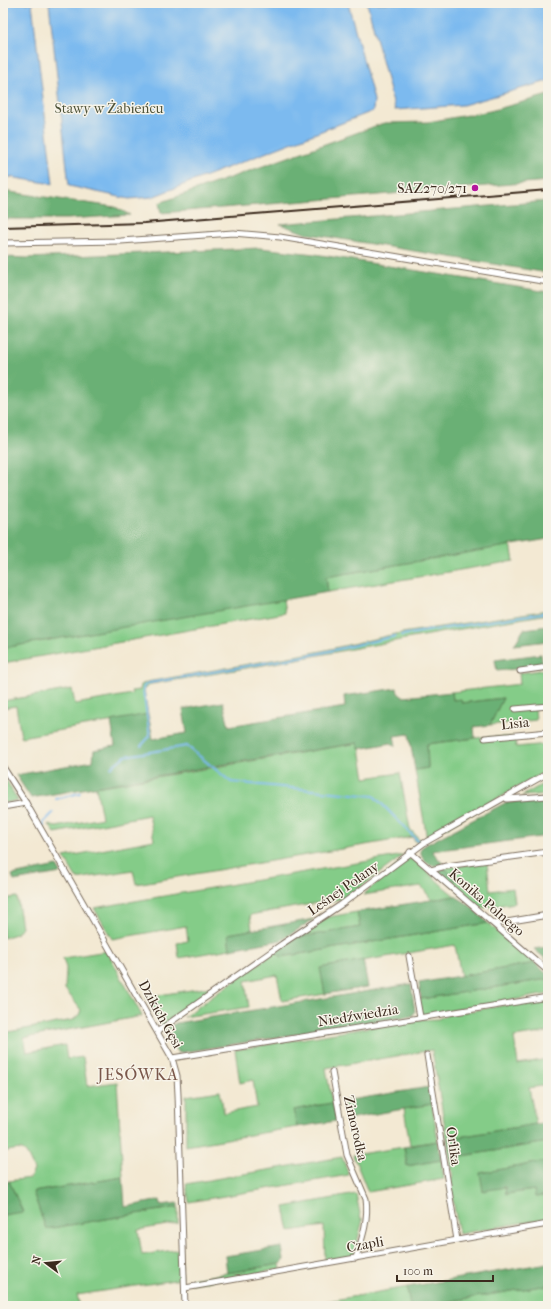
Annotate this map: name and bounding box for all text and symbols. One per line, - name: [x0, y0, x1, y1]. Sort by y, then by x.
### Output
- park label: Stawy w Żabieńcu: [54, 100, 164, 117]
- place label: SAZ270/271: [397, 180, 467, 197]
- marker: SAZ270/271: [470, 183, 480, 193]
- street label: Lisia: [500, 714, 531, 733]
- street label: Leśnej Polany: [304, 857, 383, 919]
- street label: Konika Polnego: [445, 865, 528, 940]
- street label: Dzikich Gęsi: [135, 977, 186, 1051]
- street label: Niedźwiedzia: [317, 1001, 400, 1030]
- district label: JESÓWKA: [95, 1064, 179, 1084]
- street label: Zimorodka: [340, 1094, 371, 1163]
- street label: Orlika: [442, 1126, 465, 1167]
- street label: Czapli: [345, 1233, 385, 1256]
- north arrow: [26, 1243, 66, 1283]
- text: N: [29, 1254, 44, 1266]
- scale bar: [397, 1257, 493, 1283]
- text: 100 m: [403, 1264, 433, 1278]

